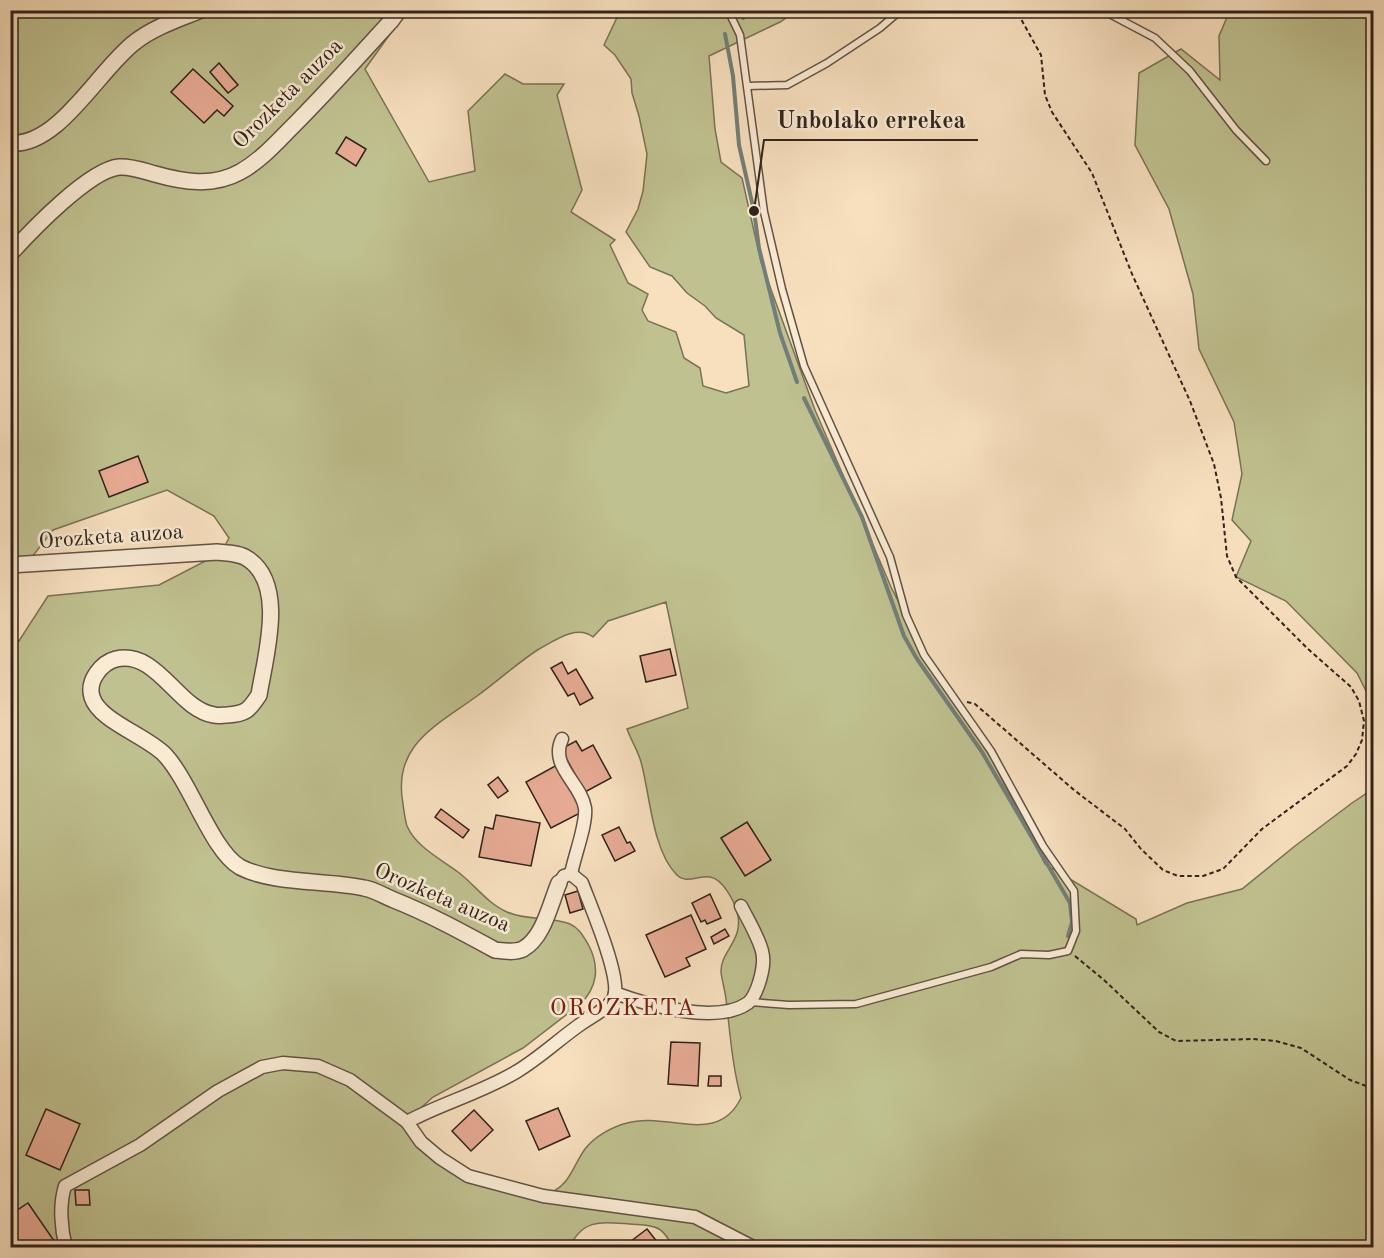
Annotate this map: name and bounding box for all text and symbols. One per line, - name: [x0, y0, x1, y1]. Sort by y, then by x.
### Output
- street label: Orozketa auzoa: [229, 35, 347, 153]
- callout: Unbolako errekea: [764, 98, 978, 140]
- text: Unbolako errekea: [776, 110, 966, 134]
- street label: Orozketa auzoa: [38, 521, 184, 553]
- street label: Orozketa auzoa: [371, 859, 513, 937]
- district label: OROZKETA: [550, 997, 696, 1021]

